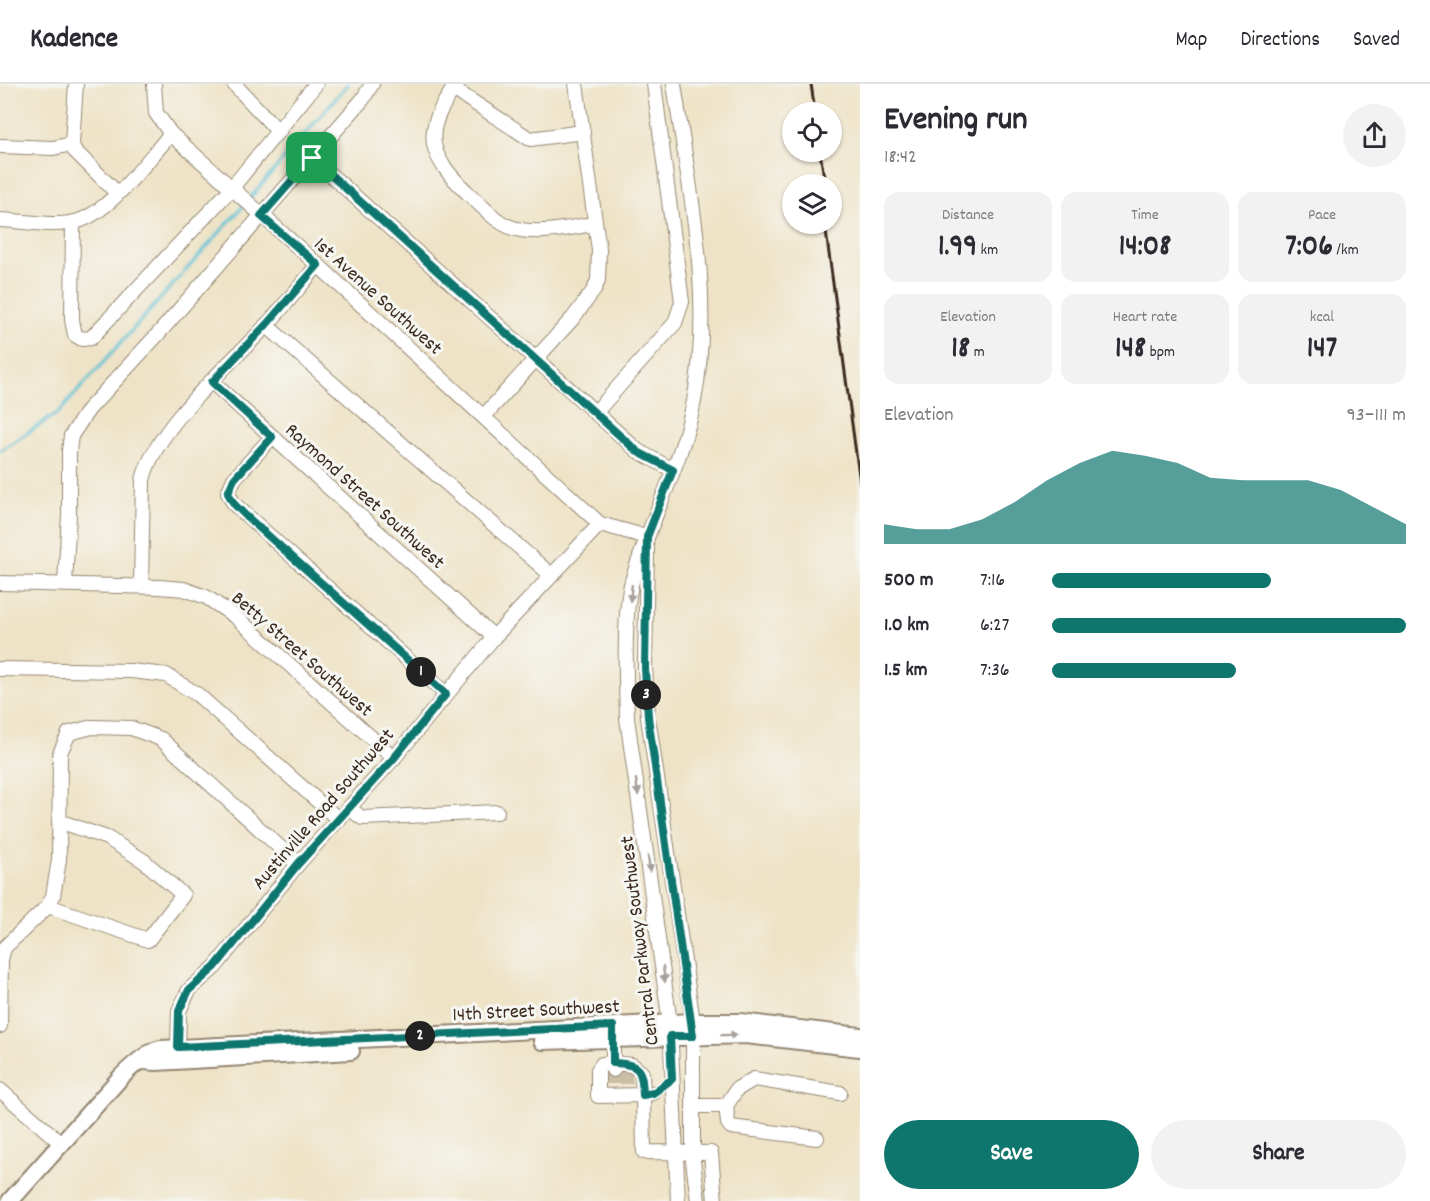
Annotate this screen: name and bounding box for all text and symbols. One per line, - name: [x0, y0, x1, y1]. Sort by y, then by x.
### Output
- text: Kadence: [30, 21, 118, 61]
- text: Map: [1176, 26, 1207, 56]
- text: Directions: [1240, 26, 1320, 56]
- text: Saved: [1353, 26, 1400, 56]
- text: Evening run: [884, 98, 1028, 145]
- map controls: [782, 102, 842, 234]
- button: locate: [782, 102, 842, 162]
- button: share: [1343, 104, 1406, 167]
- pin: [286, 132, 337, 183]
- icon: arrive: [295, 141, 328, 174]
- text: 18:42: [884, 144, 917, 172]
- button: layers: [782, 174, 842, 234]
- text: Distance: [942, 204, 994, 227]
- text: Time: [1131, 204, 1159, 227]
- text: Pace: [1308, 204, 1336, 227]
- text: 1.99: [938, 227, 977, 270]
- text: 14:08: [1119, 227, 1171, 270]
- text: 7:06: [1285, 227, 1333, 270]
- street label: 1st Avenue Southwest: [307, 232, 447, 363]
- text: km: [977, 239, 998, 262]
- text: /km: [1333, 239, 1359, 262]
- text: Elevation: [940, 306, 996, 329]
- text: Heart rate: [1113, 306, 1177, 329]
- text: kcal: [1310, 306, 1334, 329]
- text: 18: [951, 329, 970, 372]
- text: 148: [1115, 329, 1146, 372]
- text: 147: [1307, 329, 1337, 372]
- text: m: [970, 341, 985, 364]
- text: bpm: [1146, 341, 1175, 364]
- text: Elevation: [884, 402, 954, 430]
- text: 93–111 m: [1347, 402, 1406, 430]
- street label: Raymond Street Southwest: [278, 418, 450, 577]
- text: 500 m: [884, 567, 933, 595]
- text: 7:16: [980, 567, 1005, 595]
- one-way arrow: [626, 583, 636, 602]
- street label: Betty Street Southwest: [224, 586, 378, 725]
- text: 1.0 km: [884, 612, 929, 640]
- text: 6:27: [980, 612, 1010, 640]
- pin: 1: [406, 657, 436, 687]
- text: 1.5 km: [884, 657, 927, 685]
- text: 7:36: [980, 657, 1010, 685]
- text: 1: [419, 660, 423, 683]
- pin: 3: [631, 680, 661, 710]
- text: 3: [642, 683, 650, 706]
- street label: Austinville Road Southwest: [246, 723, 402, 897]
- one-way arrow: [633, 777, 642, 796]
- street label: Central Parkway Southwest: [614, 834, 668, 1047]
- one-way arrow: [644, 855, 653, 874]
- one-way arrow: [659, 965, 668, 984]
- street label: 14th Street Southwest: [452, 994, 620, 1030]
- pin: 2: [405, 1021, 435, 1051]
- text: 2: [417, 1024, 424, 1047]
- one-way arrow: [719, 1031, 738, 1040]
- button: Save: [884, 1120, 1139, 1189]
- button: Share: [1151, 1120, 1406, 1189]

